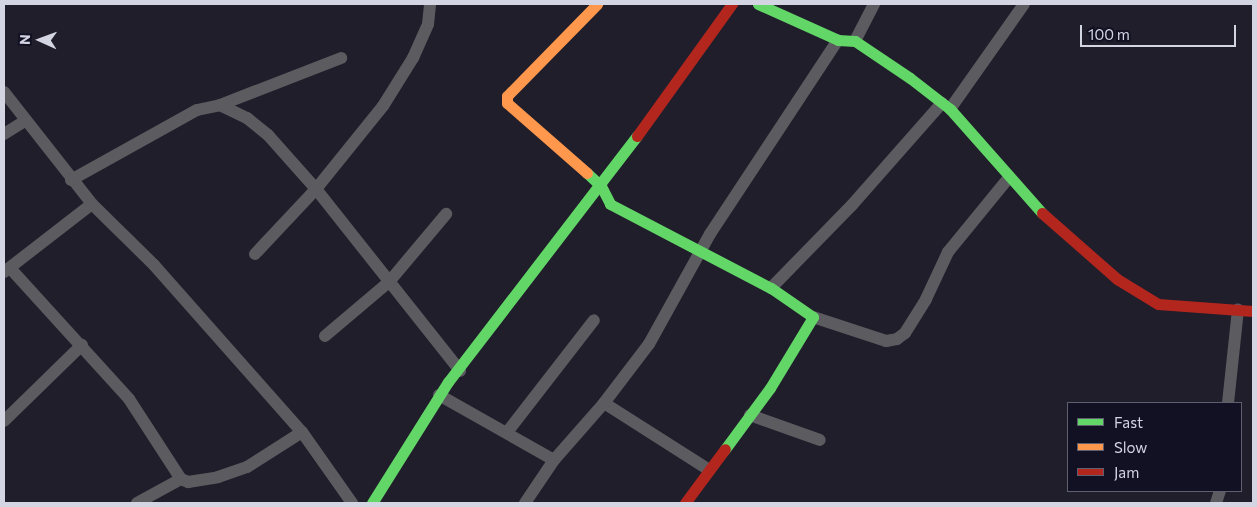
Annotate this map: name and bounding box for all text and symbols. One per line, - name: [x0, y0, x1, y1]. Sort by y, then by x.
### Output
- north arrow: [15, 15, 65, 65]
- scale bar: [1082, 15, 1238, 47]
- text: 100 m: [1088, 25, 1130, 43]
- text: N: [16, 34, 33, 45]
- legend: [1067, 402, 1242, 492]
- text: Fast: [1114, 413, 1143, 431]
- text: Slow: [1114, 438, 1147, 456]
- text: Jam: [1114, 463, 1139, 481]

